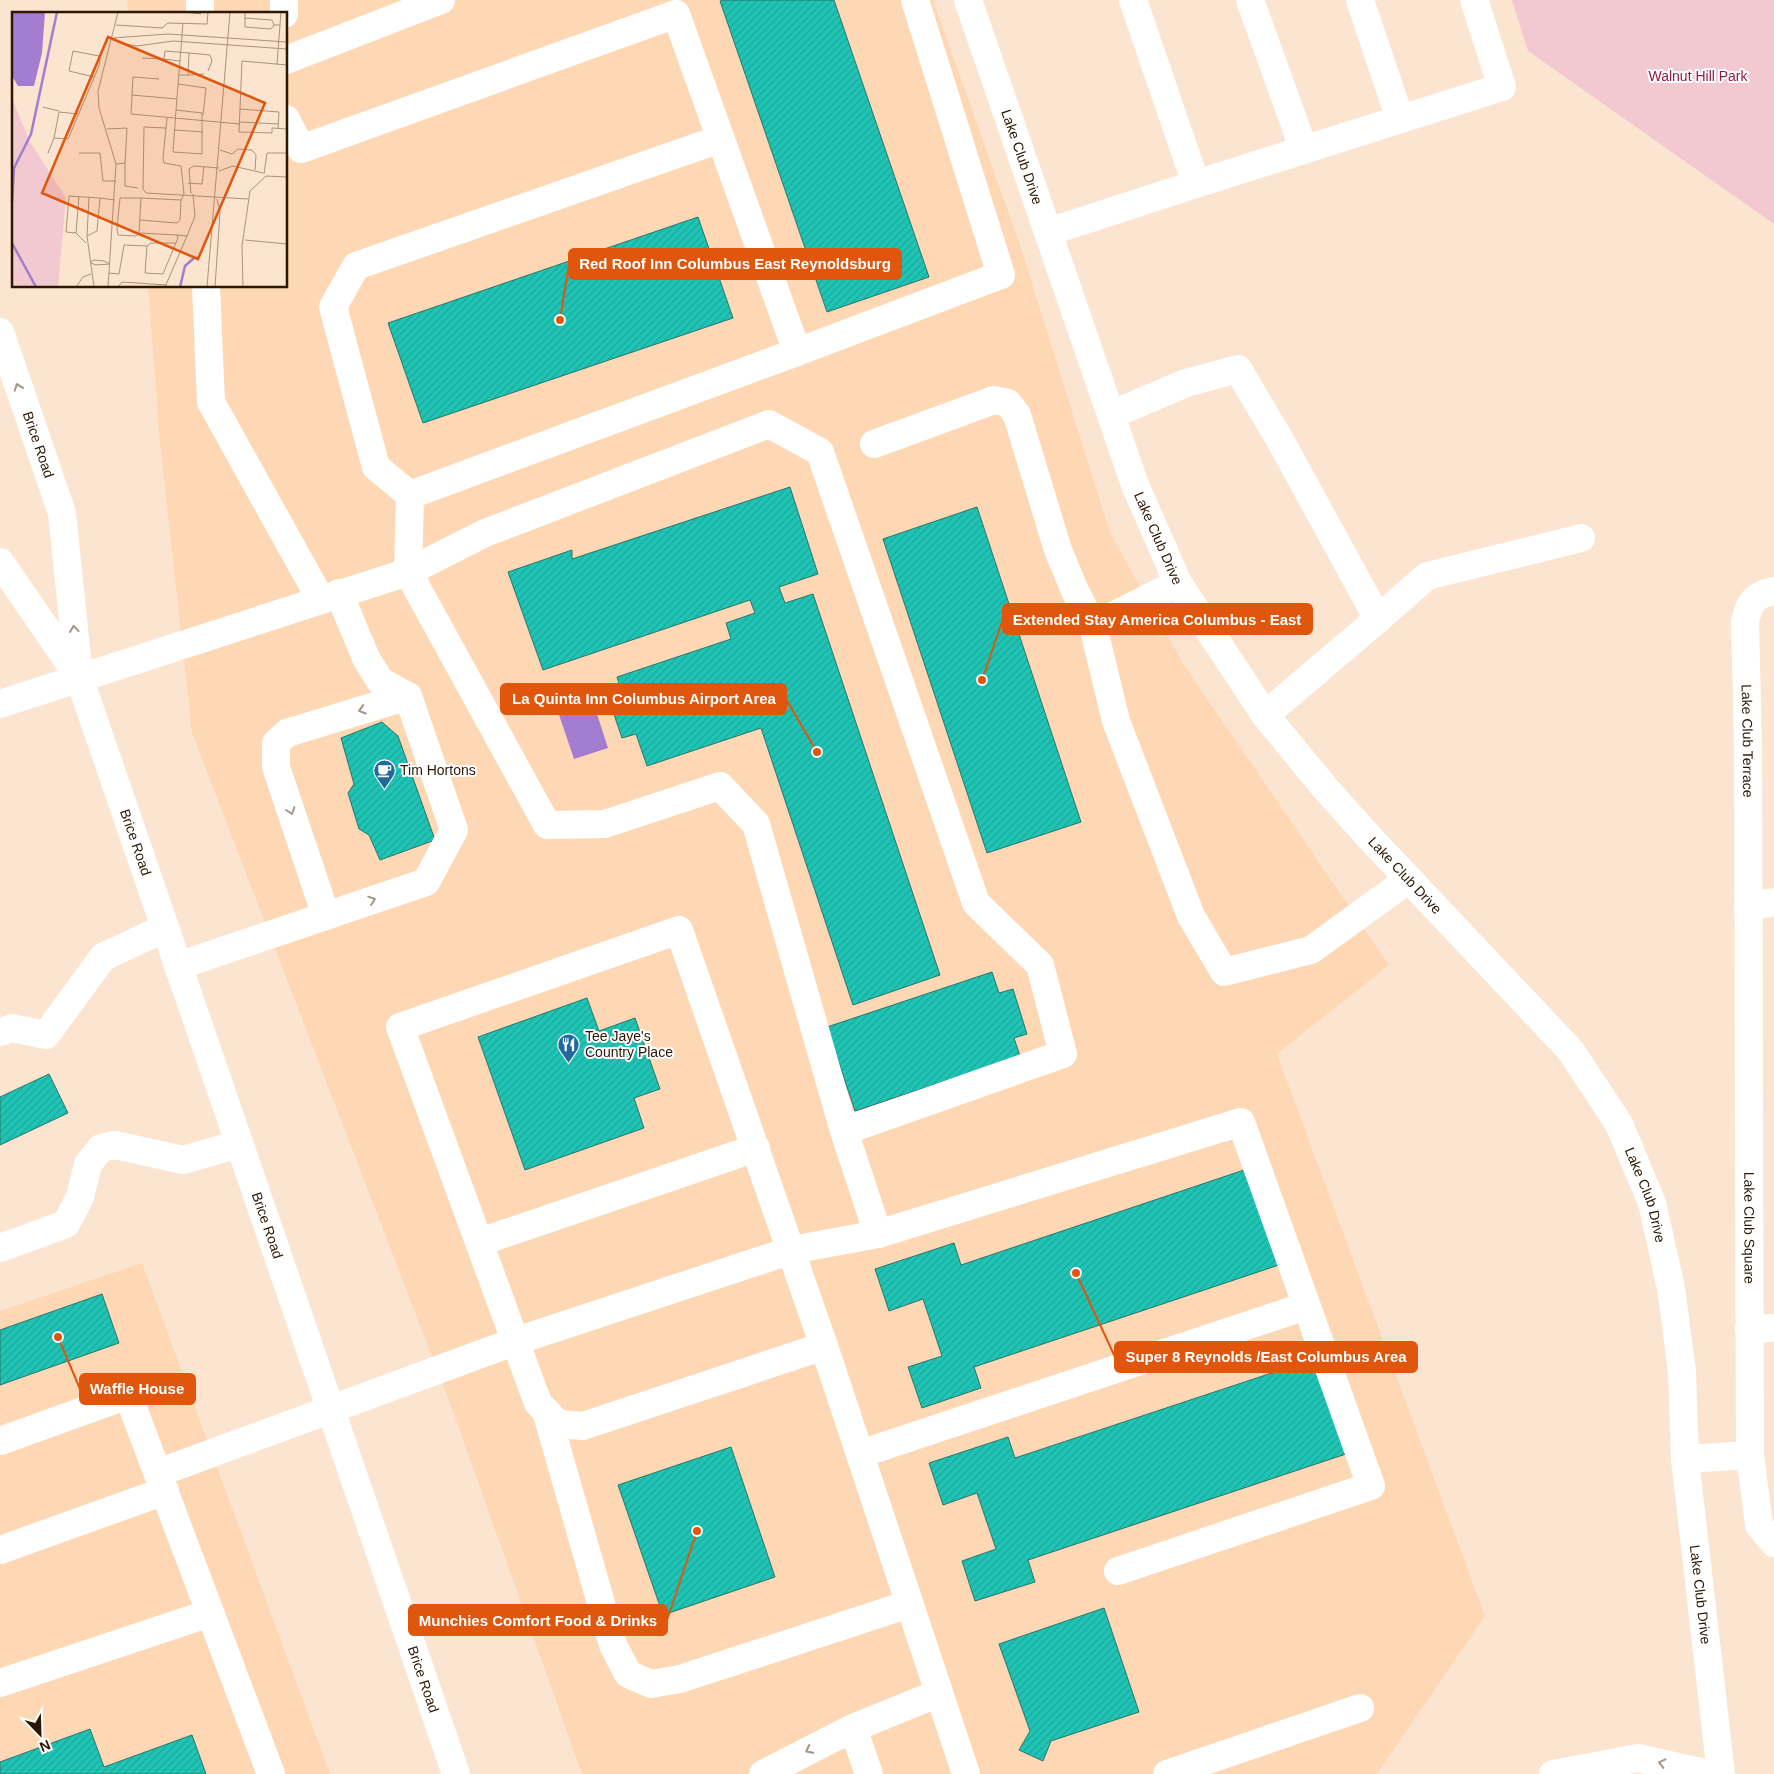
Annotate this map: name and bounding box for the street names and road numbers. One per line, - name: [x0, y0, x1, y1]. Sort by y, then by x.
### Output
- street label: Lake Club Drive: [998, 107, 1046, 207]
- street label: Brice Road: [20, 409, 57, 480]
- street label: Lake Club Drive: [1131, 489, 1186, 587]
- street label: Lake Club Terrace: [1739, 684, 1756, 798]
- street label: Brice Road: [117, 807, 155, 878]
- street label: Lake Club Drive: [1365, 833, 1445, 917]
- street label: Lake Club Drive: [1622, 1145, 1669, 1244]
- street label: Lake Club Square: [1741, 1172, 1758, 1284]
- street label: Brice Road: [249, 1190, 286, 1261]
- street label: Lake Club Drive: [1687, 1544, 1714, 1645]
- street label: Brice Road: [405, 1644, 442, 1715]

